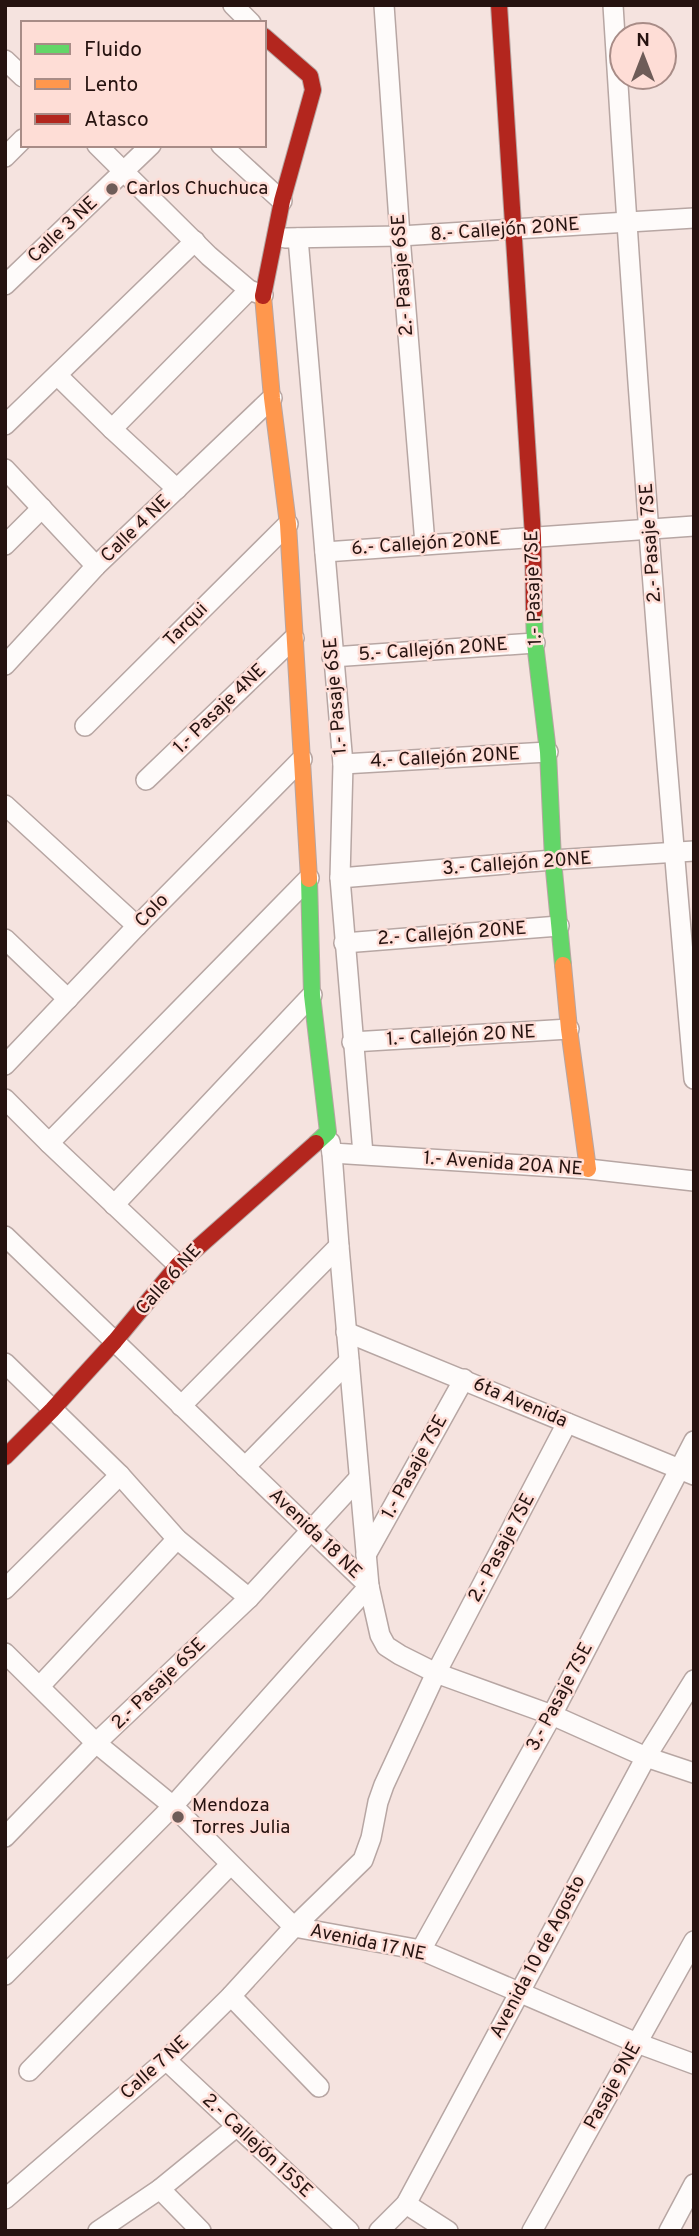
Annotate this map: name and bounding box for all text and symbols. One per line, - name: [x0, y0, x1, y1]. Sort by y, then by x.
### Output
- legend: [21, 21, 266, 147]
- north arrow: [608, 21, 678, 91]
- text: N: [636, 29, 650, 53]
- text: Fluido: [84, 37, 142, 64]
- text: Lento: [84, 72, 138, 99]
- text: Atasco: [84, 107, 149, 134]
- place label: Carlos Chuchuca: [126, 177, 268, 201]
- marker: Carlos Chuchuca: [104, 181, 120, 197]
- street label: Calle 3 NE: [23, 191, 103, 269]
- street label: 2.- Pasaje 6SE: [387, 213, 419, 337]
- street label: 8.- Callejón 20NE: [430, 213, 580, 247]
- street label: 2.- Pasaje 7SE: [635, 482, 667, 604]
- street label: Calle 4 NE: [96, 490, 176, 568]
- street label: 6.- Callejón 20NE: [351, 527, 501, 561]
- street label: 1.- Pasaje 7SE: [520, 530, 548, 646]
- street label: Tarqui: [159, 598, 213, 652]
- street label: 5.- Callejón 20NE: [357, 633, 509, 667]
- street label: 1.- Pasaje 6SE: [319, 636, 353, 756]
- street label: 1.- Pasaje 4NE: [168, 659, 272, 759]
- street label: 4.- Callejón 20NE: [370, 742, 520, 774]
- street label: 3.- Callejón 20NE: [442, 847, 592, 881]
- street label: Colo: [130, 889, 174, 933]
- street label: 2.- Callejón 20NE: [377, 917, 527, 951]
- street label: 1.- Callejón 20 NE: [386, 1020, 536, 1052]
- street label: 1.- Avenida 20A NE: [422, 1146, 584, 1182]
- street label: Calle 6 NE: [131, 1239, 207, 1321]
- street label: 6ta Avenida: [469, 1372, 571, 1434]
- street label: 1.- Pasaje 7SE: [377, 1411, 453, 1523]
- street label: Avenida 18 NE: [263, 1483, 367, 1585]
- street label: 2.- Pasaje 7SE: [463, 1489, 541, 1607]
- street label: 2.- Pasaje 6SE: [107, 1633, 211, 1735]
- street label: 3.- Pasaje 7SE: [521, 1638, 599, 1756]
- place label: Mendoza Torres Julia: [192, 1794, 290, 1840]
- marker: Mendoza Torres Julia: [170, 1809, 186, 1825]
- street label: Avenida 10 de Agosto: [485, 1871, 591, 2043]
- street label: Avenida 17 NE: [308, 1919, 428, 1967]
- street label: Calle 7 NE: [116, 2031, 194, 2105]
- street label: Pasaje 9NE: [579, 2038, 647, 2134]
- street label: 2.- Callejón 15SE: [197, 2089, 317, 2203]

